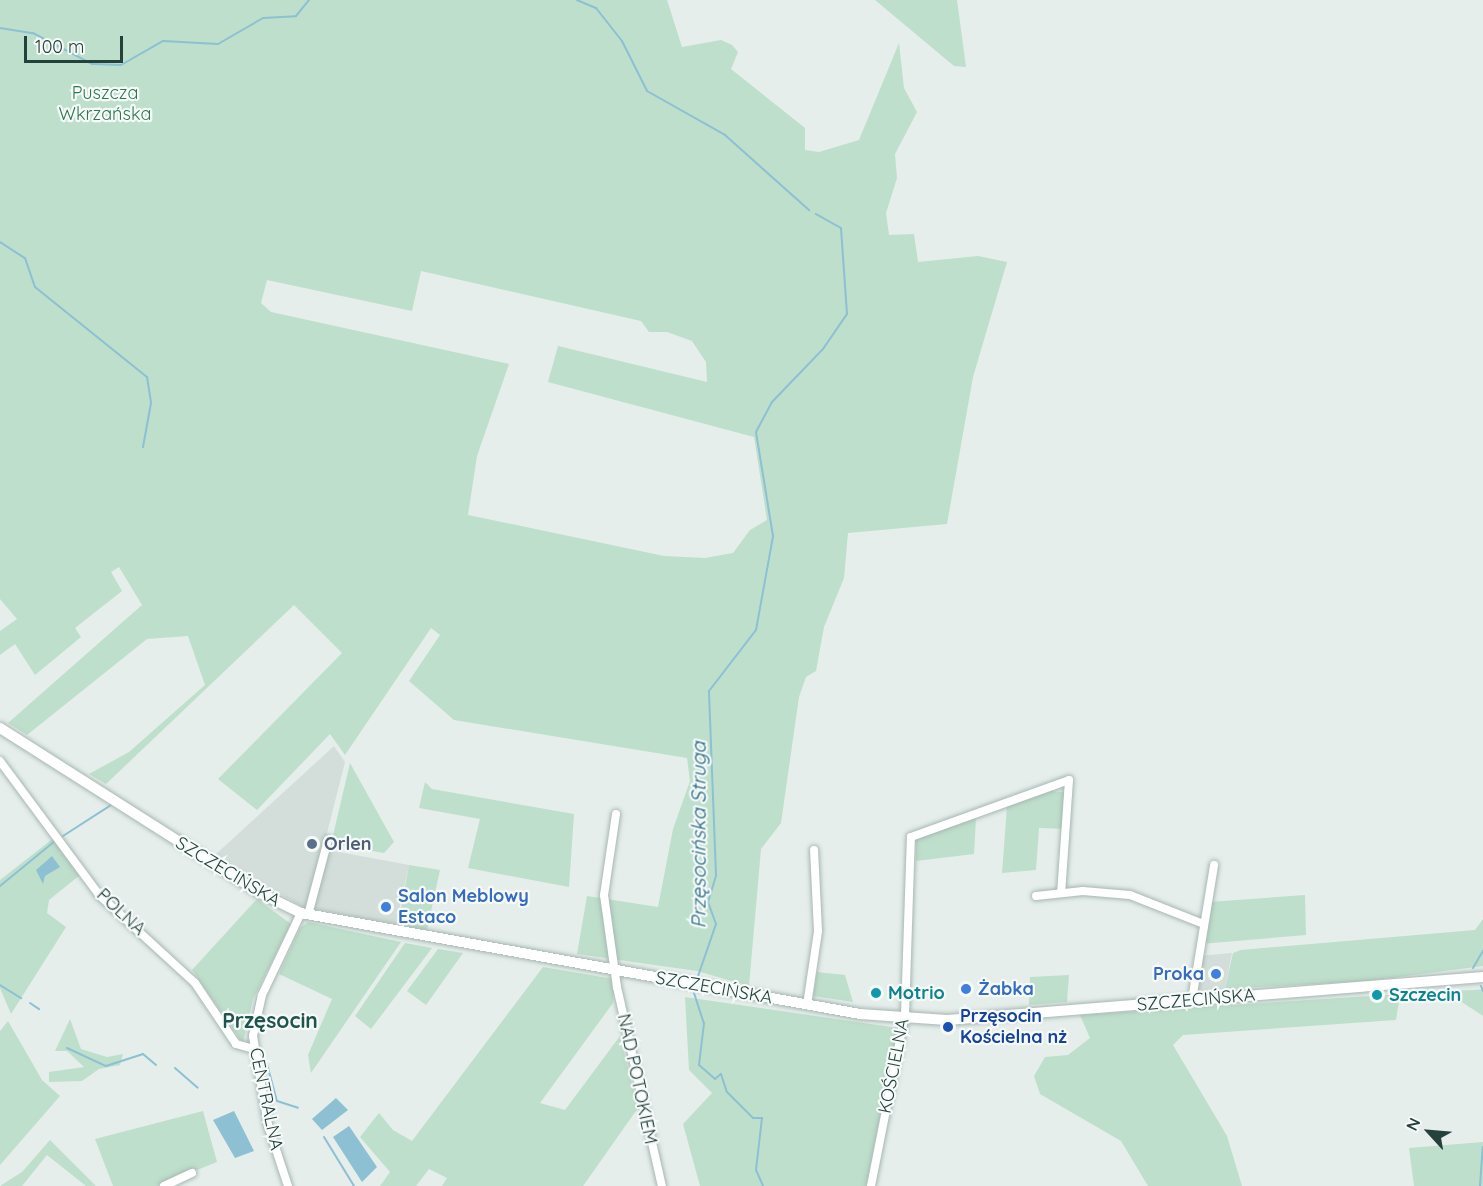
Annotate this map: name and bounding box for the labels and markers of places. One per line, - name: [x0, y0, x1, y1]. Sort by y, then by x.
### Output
- place label: Orlen: [324, 833, 372, 855]
- marker: Orlen: [305, 837, 319, 851]
- place label: Salon Meblowy Estaco: [398, 886, 529, 928]
- marker: Salon Meblowy Estaco: [379, 900, 393, 914]
- place label: Proka: [1153, 963, 1204, 985]
- marker: Proka: [1209, 967, 1223, 981]
- place label: Żabka: [978, 978, 1034, 1000]
- place label: Motrio: [888, 982, 945, 1004]
- marker: Żabka: [959, 982, 973, 996]
- place label: Szczecin: [1389, 984, 1461, 1006]
- marker: Motrio: [869, 986, 883, 1000]
- marker: Szczecin: [1370, 988, 1384, 1002]
- place label: Przęsocin Kościelna nż: [960, 1006, 1067, 1048]
- marker: Przęsocin Kościelna nż: [941, 1020, 955, 1034]

